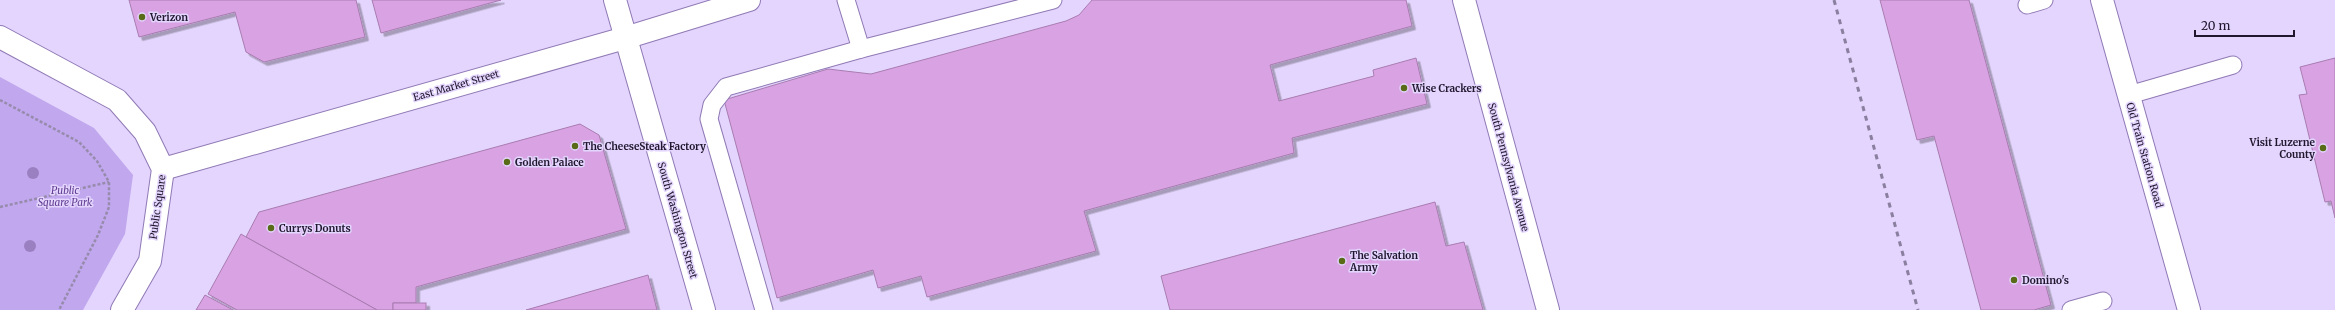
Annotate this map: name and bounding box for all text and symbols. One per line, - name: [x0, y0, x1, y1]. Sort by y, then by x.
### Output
- place label: Verizon: [149, 11, 188, 24]
- marker: Verizon: [137, 12, 147, 22]
- scale bar: [2195, 12, 2294, 38]
- text: 20 m: [2201, 18, 2230, 33]
- street label: East Market Street: [412, 67, 501, 104]
- place label: Wise Crackers: [1411, 82, 1482, 95]
- marker: Wise Crackers: [1399, 83, 1409, 93]
- street label: South Pennsylvania Avenue: [1485, 101, 1532, 233]
- street label: Old Train Station Road: [2123, 101, 2166, 209]
- place label: Visit Luzerne County: [2249, 136, 2316, 161]
- place label: The CheeseSteak Factory: [583, 140, 706, 153]
- marker: The CheeseSteak Factory: [570, 141, 580, 151]
- marker: Visit Luzerne County: [2318, 143, 2328, 153]
- place label: Golden Palace: [515, 156, 584, 169]
- marker: Golden Palace: [502, 157, 512, 167]
- street label: South Washington Street: [655, 161, 700, 280]
- street label: Public Square: [147, 174, 168, 240]
- park label: Public Square Park: [38, 184, 93, 209]
- place label: Currys Donuts: [279, 222, 351, 235]
- marker: Currys Donuts: [266, 223, 276, 233]
- place label: The Salvation Army: [1349, 249, 1418, 274]
- marker: The Salvation Army: [1337, 256, 1347, 266]
- place label: Domino's: [2022, 274, 2069, 287]
- marker: Domino's: [2009, 275, 2019, 285]

